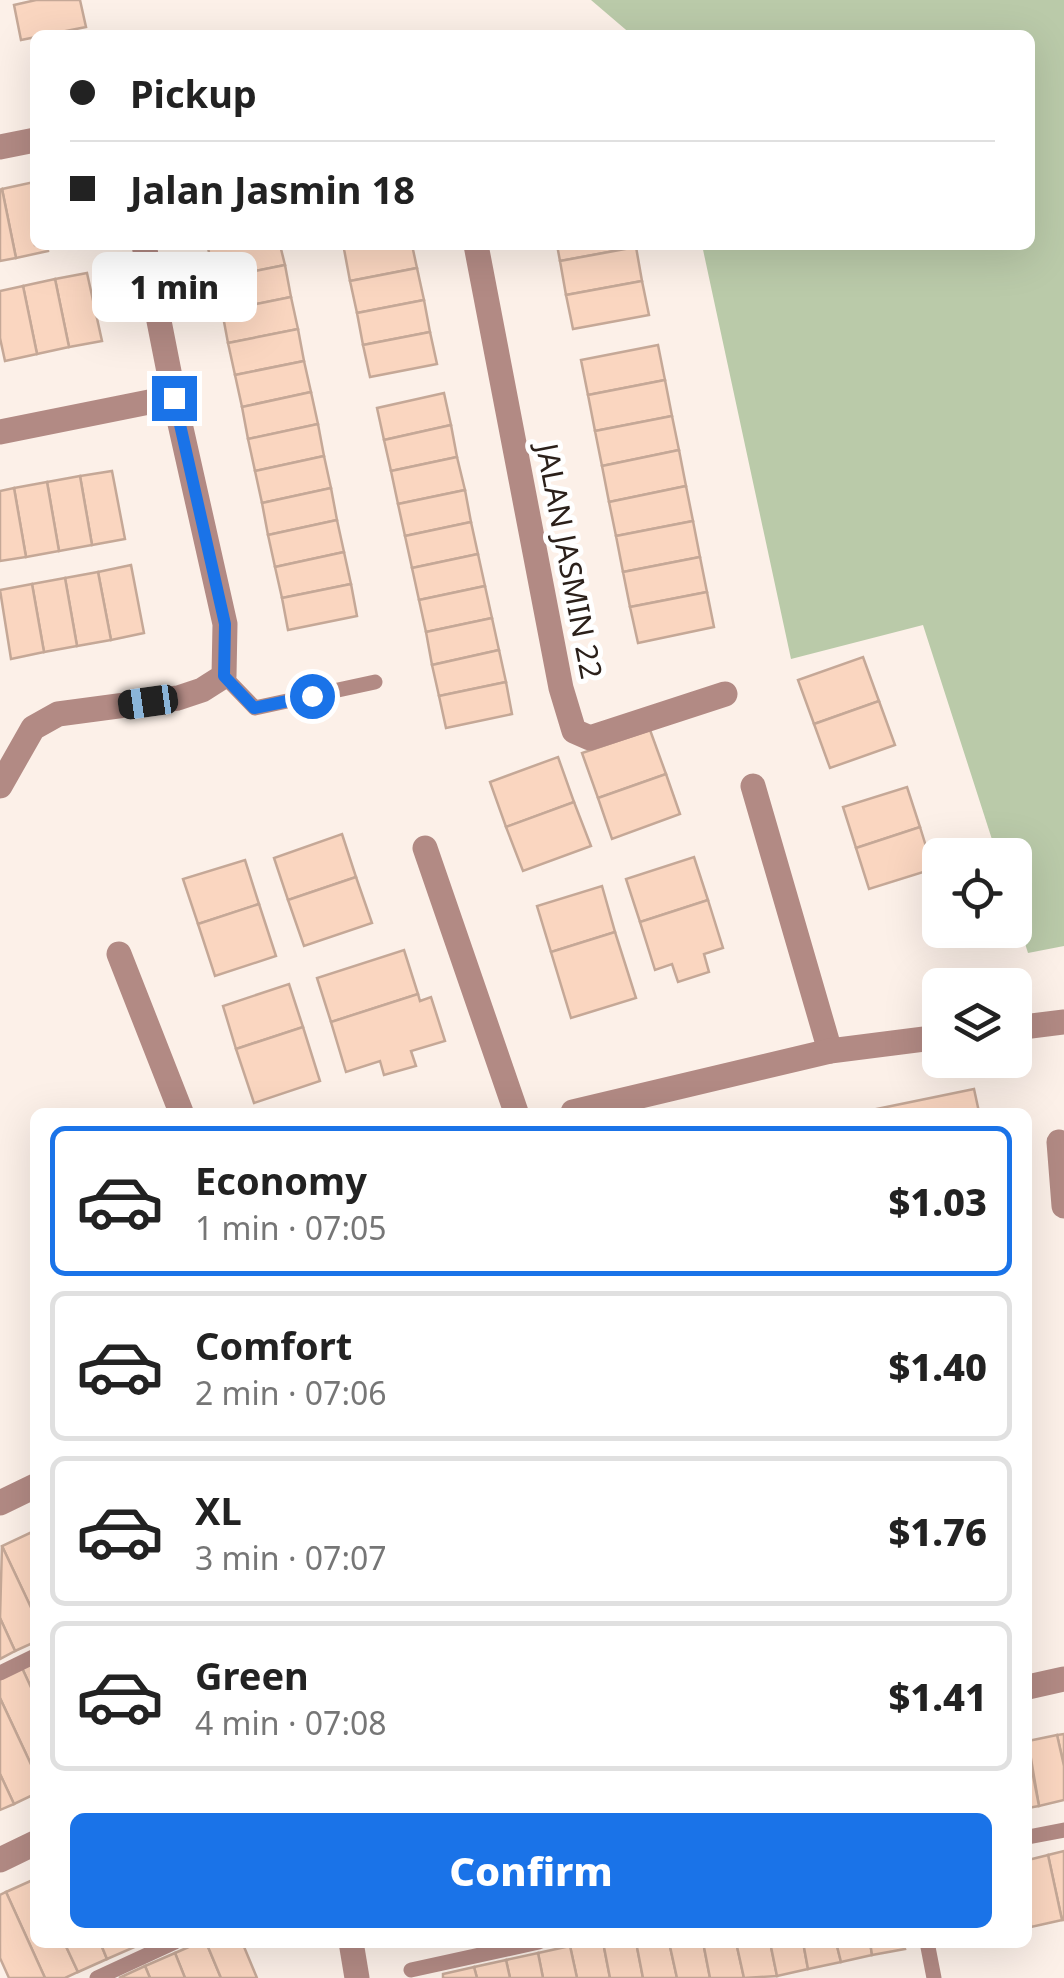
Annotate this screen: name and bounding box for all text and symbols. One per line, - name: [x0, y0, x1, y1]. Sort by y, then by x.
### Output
- text: Pickup: [130, 67, 257, 119]
- text: Jalan Jasmin 18: [130, 163, 415, 215]
- callout: 1 min: [91, 253, 256, 323]
- text: 1 min: [130, 265, 219, 308]
- route end: [152, 376, 197, 421]
- street label: JALAN JASMIN 22: [527, 437, 613, 682]
- route start: [290, 674, 335, 719]
- car: [116, 683, 180, 721]
- map controls: [922, 838, 1032, 1078]
- button: locate: [922, 838, 1032, 948]
- button: layers: [922, 968, 1032, 1078]
- text: Economy: [195, 1154, 367, 1206]
- icon: car: [75, 1156, 165, 1246]
- text: $1.03: [888, 1175, 987, 1227]
- text: 1 min · 07:05: [195, 1206, 387, 1249]
- text: Comfort: [195, 1319, 352, 1371]
- icon: car: [75, 1321, 165, 1411]
- text: $1.40: [888, 1340, 987, 1392]
- text: 2 min · 07:06: [195, 1371, 387, 1414]
- text: XL: [195, 1484, 242, 1536]
- icon: car: [75, 1486, 165, 1576]
- text: $1.76: [888, 1505, 987, 1557]
- text: 3 min · 07:07: [195, 1536, 387, 1579]
- text: Green: [195, 1649, 309, 1701]
- icon: car: [75, 1651, 165, 1741]
- text: $1.41: [888, 1670, 987, 1722]
- text: 4 min · 07:08: [195, 1701, 387, 1744]
- button: Confirm: [70, 1813, 992, 1928]

